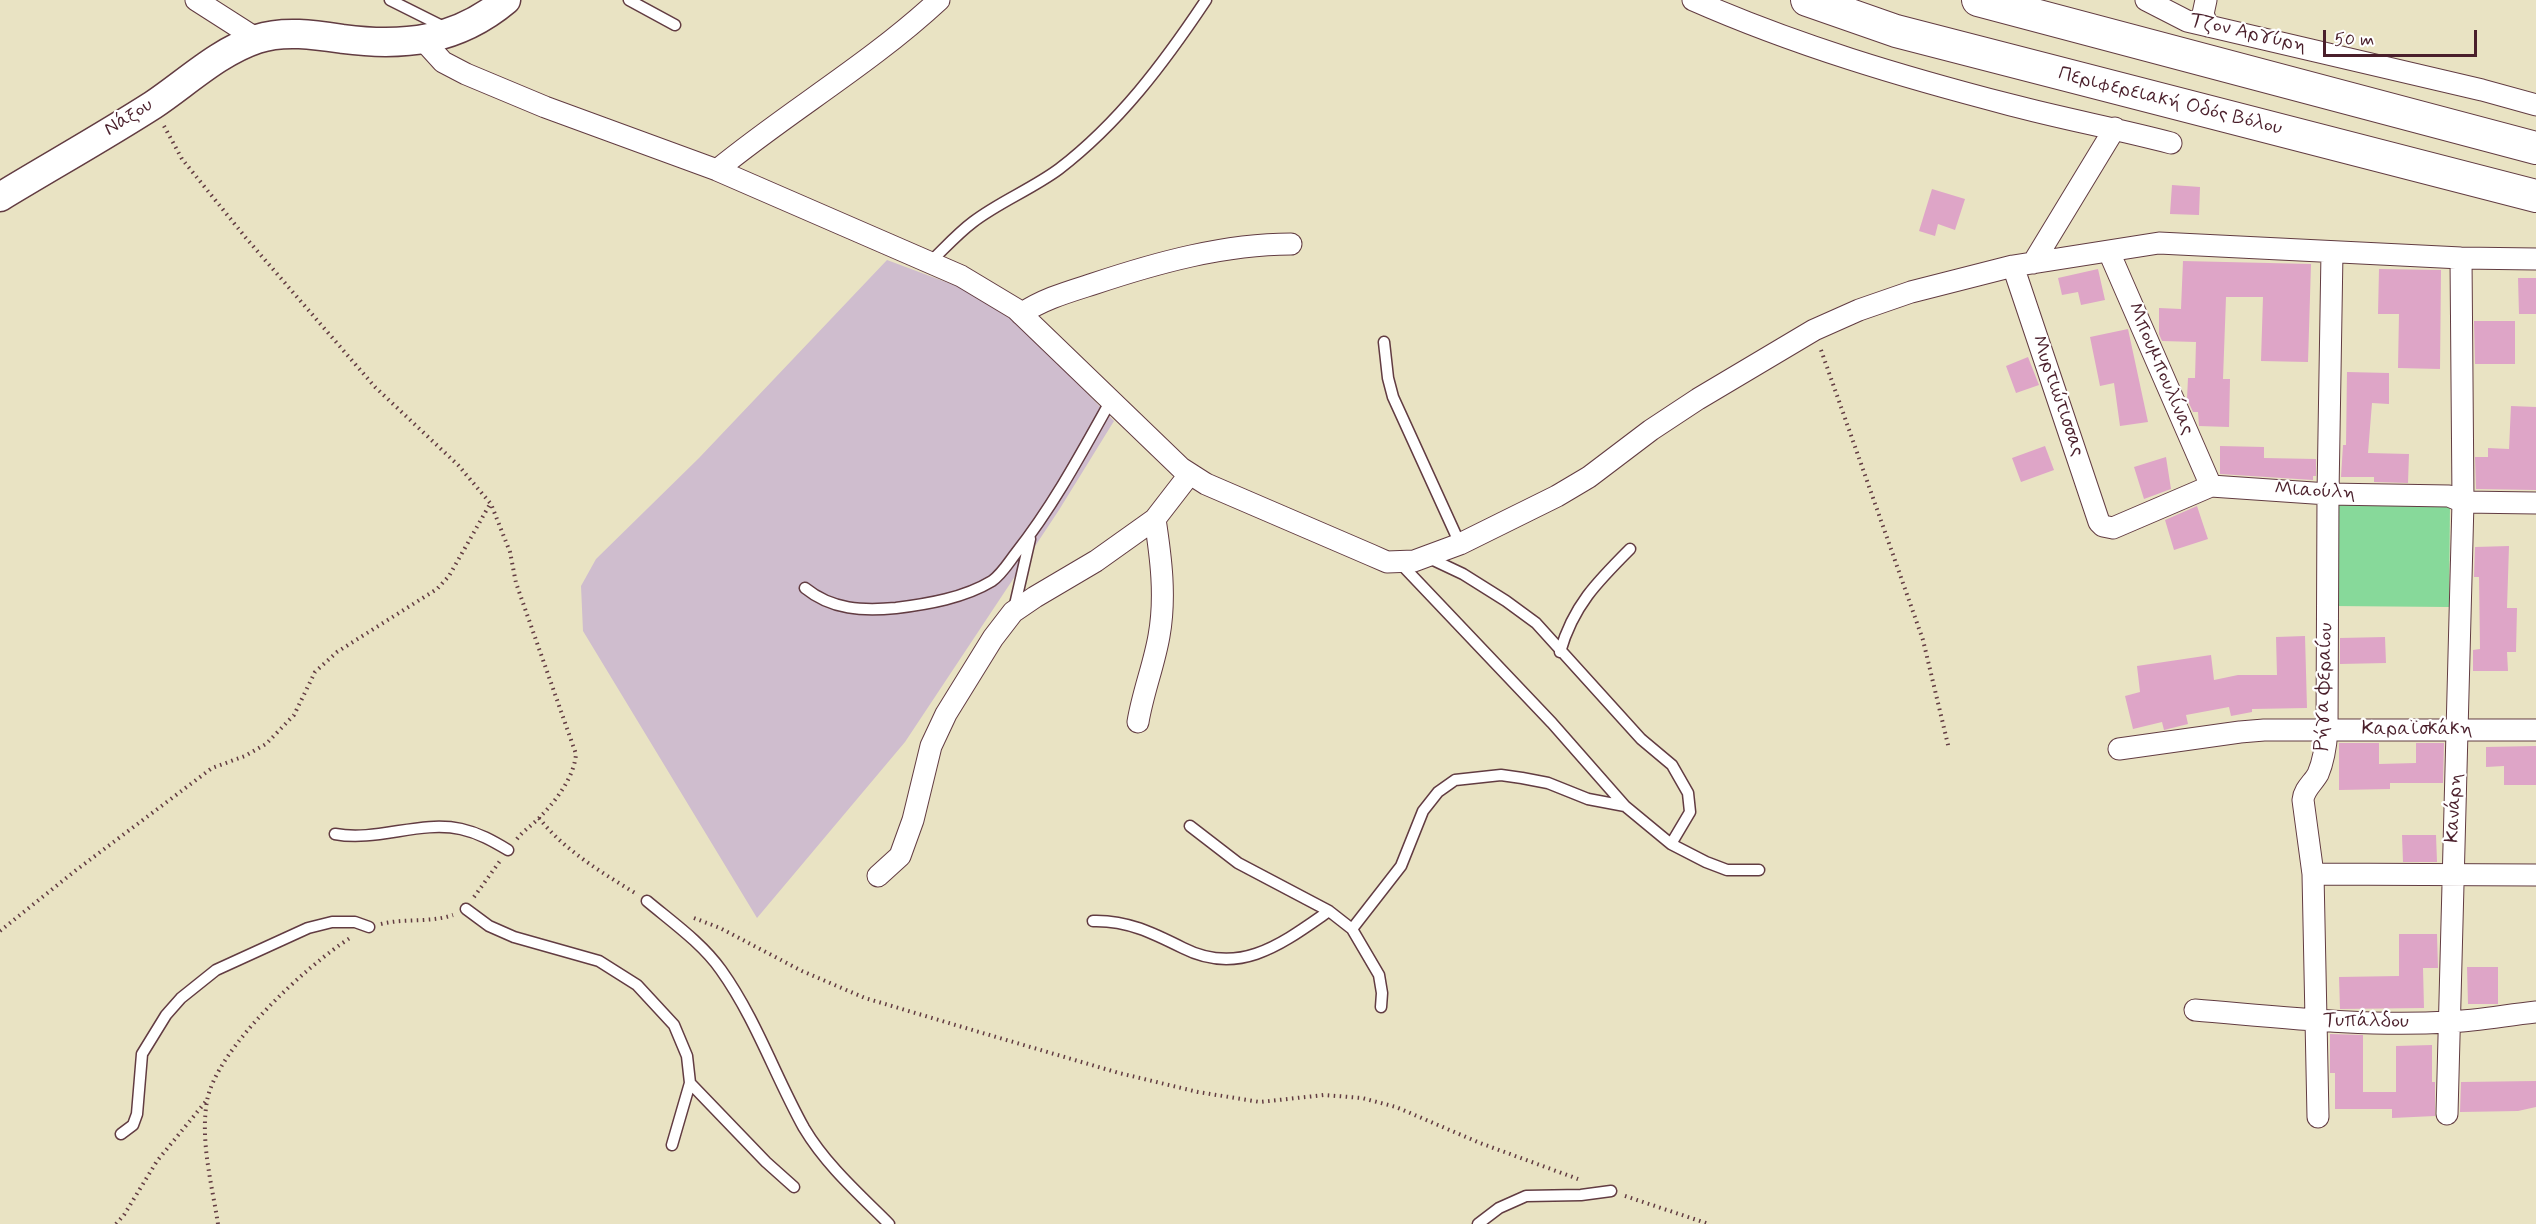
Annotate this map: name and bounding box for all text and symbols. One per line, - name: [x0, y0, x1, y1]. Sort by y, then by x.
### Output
- street label: Τζον Αργύρη: [2187, 9, 2309, 59]
- scale bar: [2326, 18, 2480, 56]
- text: 50 m: [2334, 28, 2374, 52]
- street label: Περιφερειακή Οδός Βόλου: [2056, 63, 2284, 141]
- street label: Νάξου: [100, 94, 158, 142]
- street label: Μπουμπουλίνας: [2121, 299, 2199, 439]
- street label: Μυρτιώτισσας: [2025, 332, 2089, 460]
- street label: Μιαούλη: [2274, 478, 2356, 506]
- street label: Ρήγα Φεραίου: [2311, 622, 2339, 752]
- street label: Καραϊσκάκη: [2362, 718, 2472, 742]
- street label: Κανάρη: [2441, 773, 2469, 843]
- street label: Τυπάλδου: [2323, 1009, 2409, 1035]

